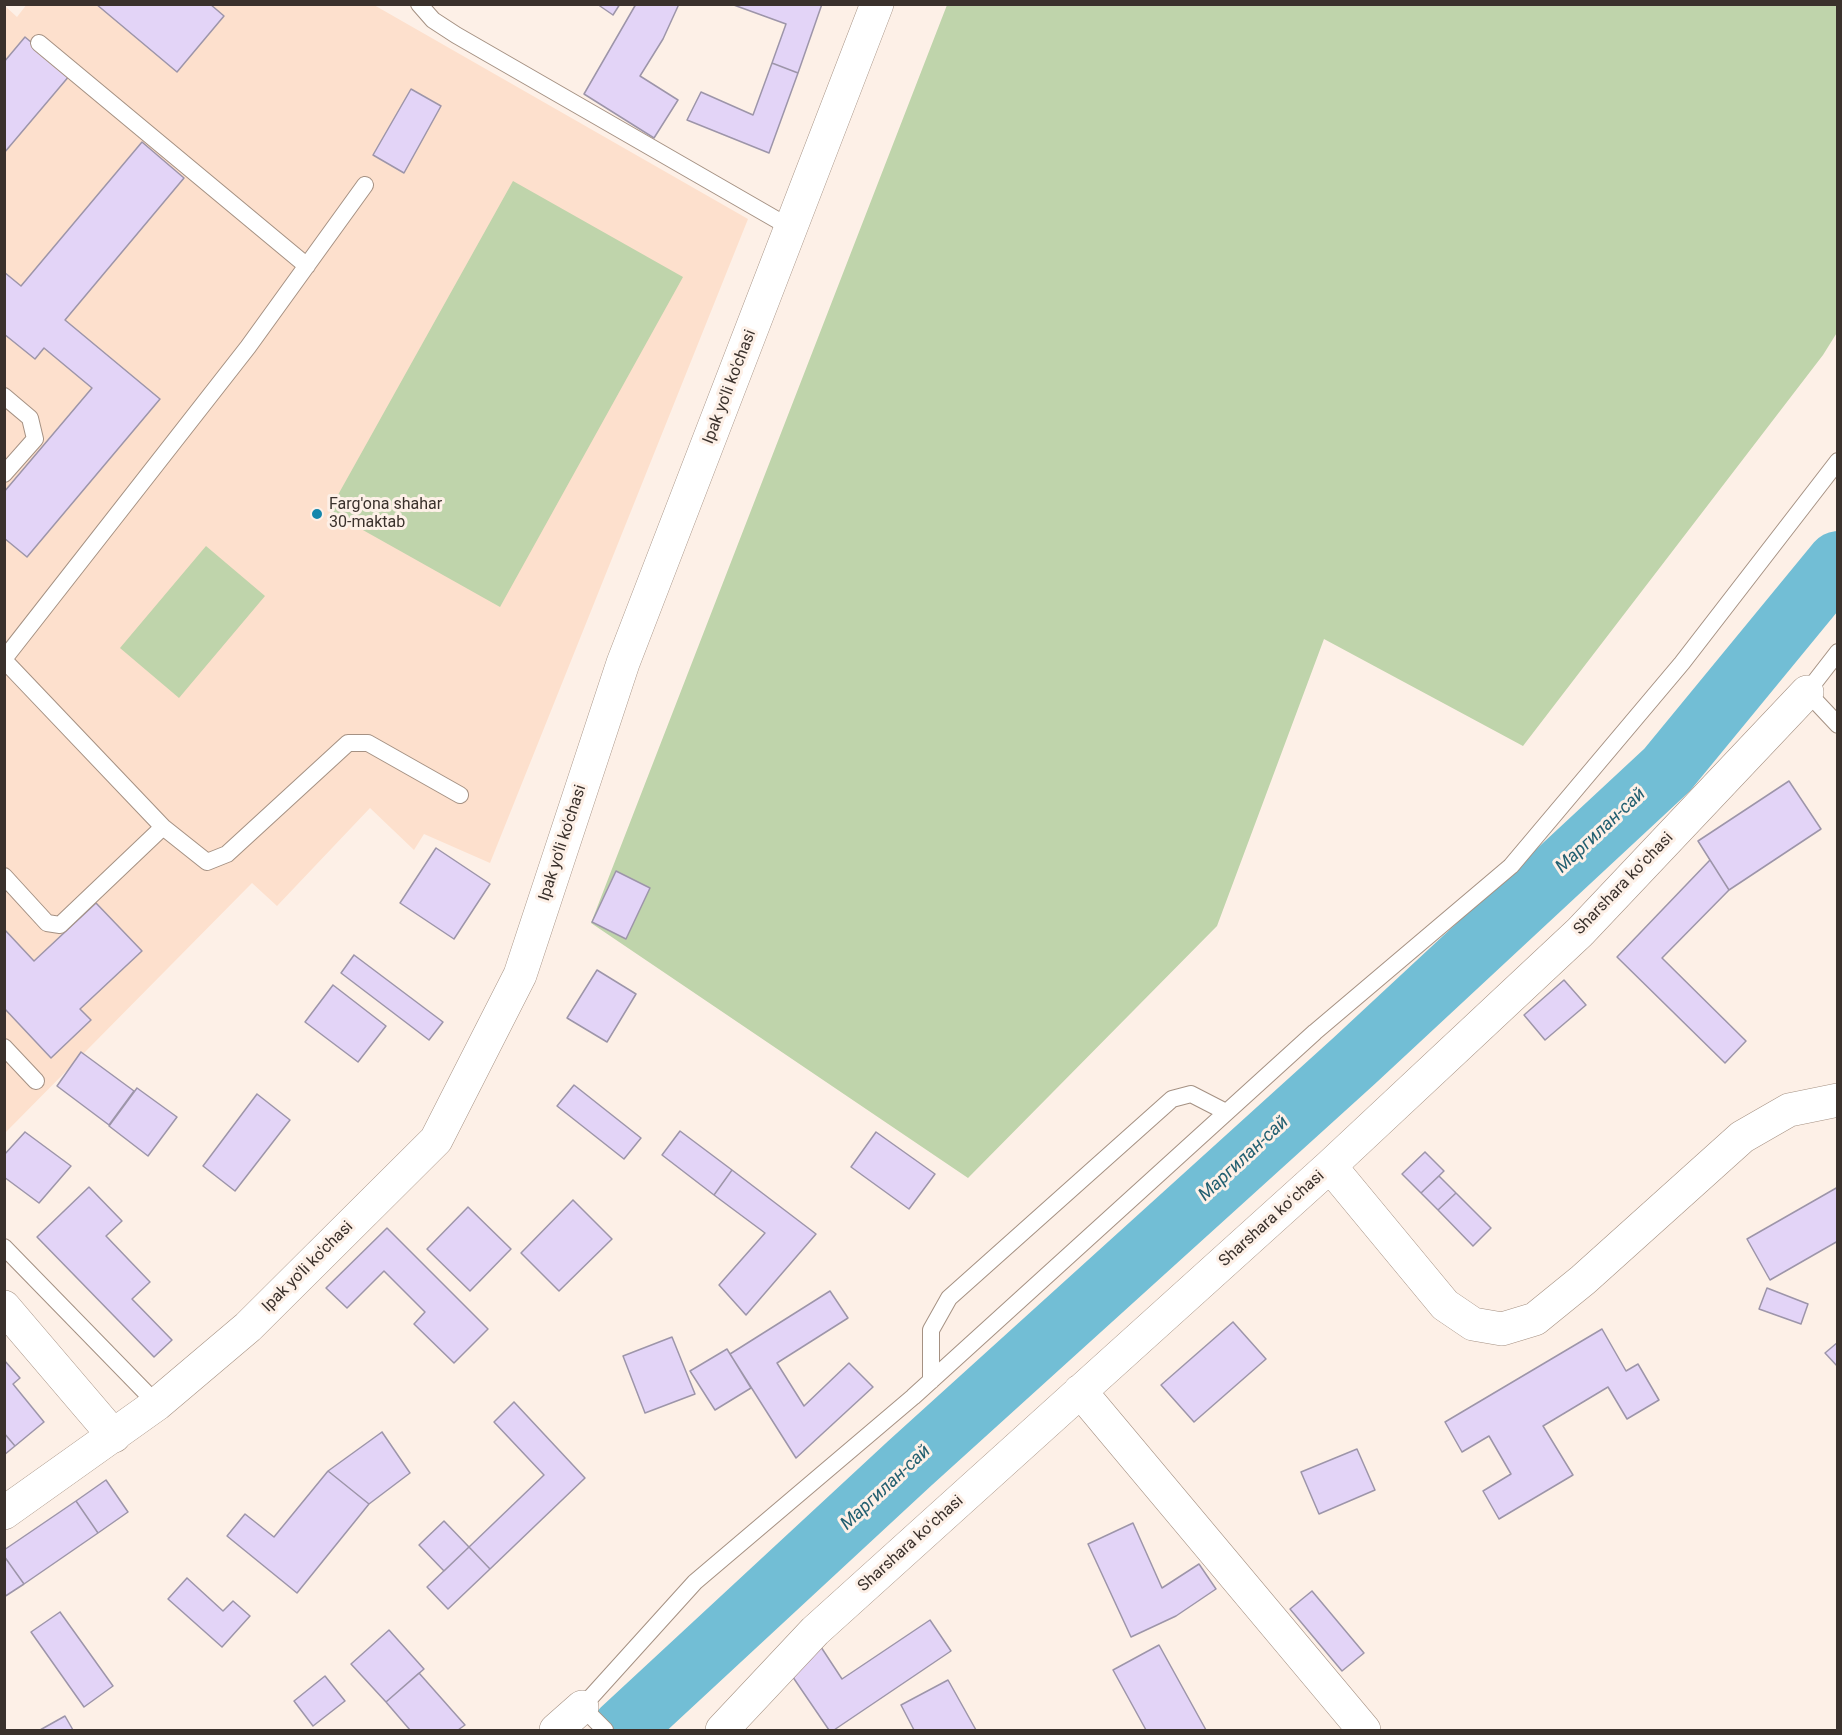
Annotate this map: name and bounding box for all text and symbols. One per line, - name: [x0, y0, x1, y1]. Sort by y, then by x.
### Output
- street label: Ipak yo'li ko'chasi: [699, 327, 761, 447]
- place label: Farg'ona shahar 30-maktab: [329, 495, 442, 533]
- marker: Farg'ona shahar 30-maktab: [310, 507, 324, 521]
- street label: Ipak yo'li ko'chasi: [535, 783, 591, 903]
- water label: Маргилан-сай: [1552, 784, 1650, 878]
- street label: Sharshara koʻchasi: [1570, 829, 1678, 939]
- water label: Маргилан-сай: [1195, 1112, 1293, 1206]
- street label: Sharshara koʻchasi: [1215, 1167, 1329, 1271]
- street label: Ipak yo'li ko'chasi: [259, 1218, 357, 1316]
- water label: Маргилан-сай: [837, 1441, 935, 1535]
- street label: Sharshara koʻchasi: [854, 1492, 968, 1596]

